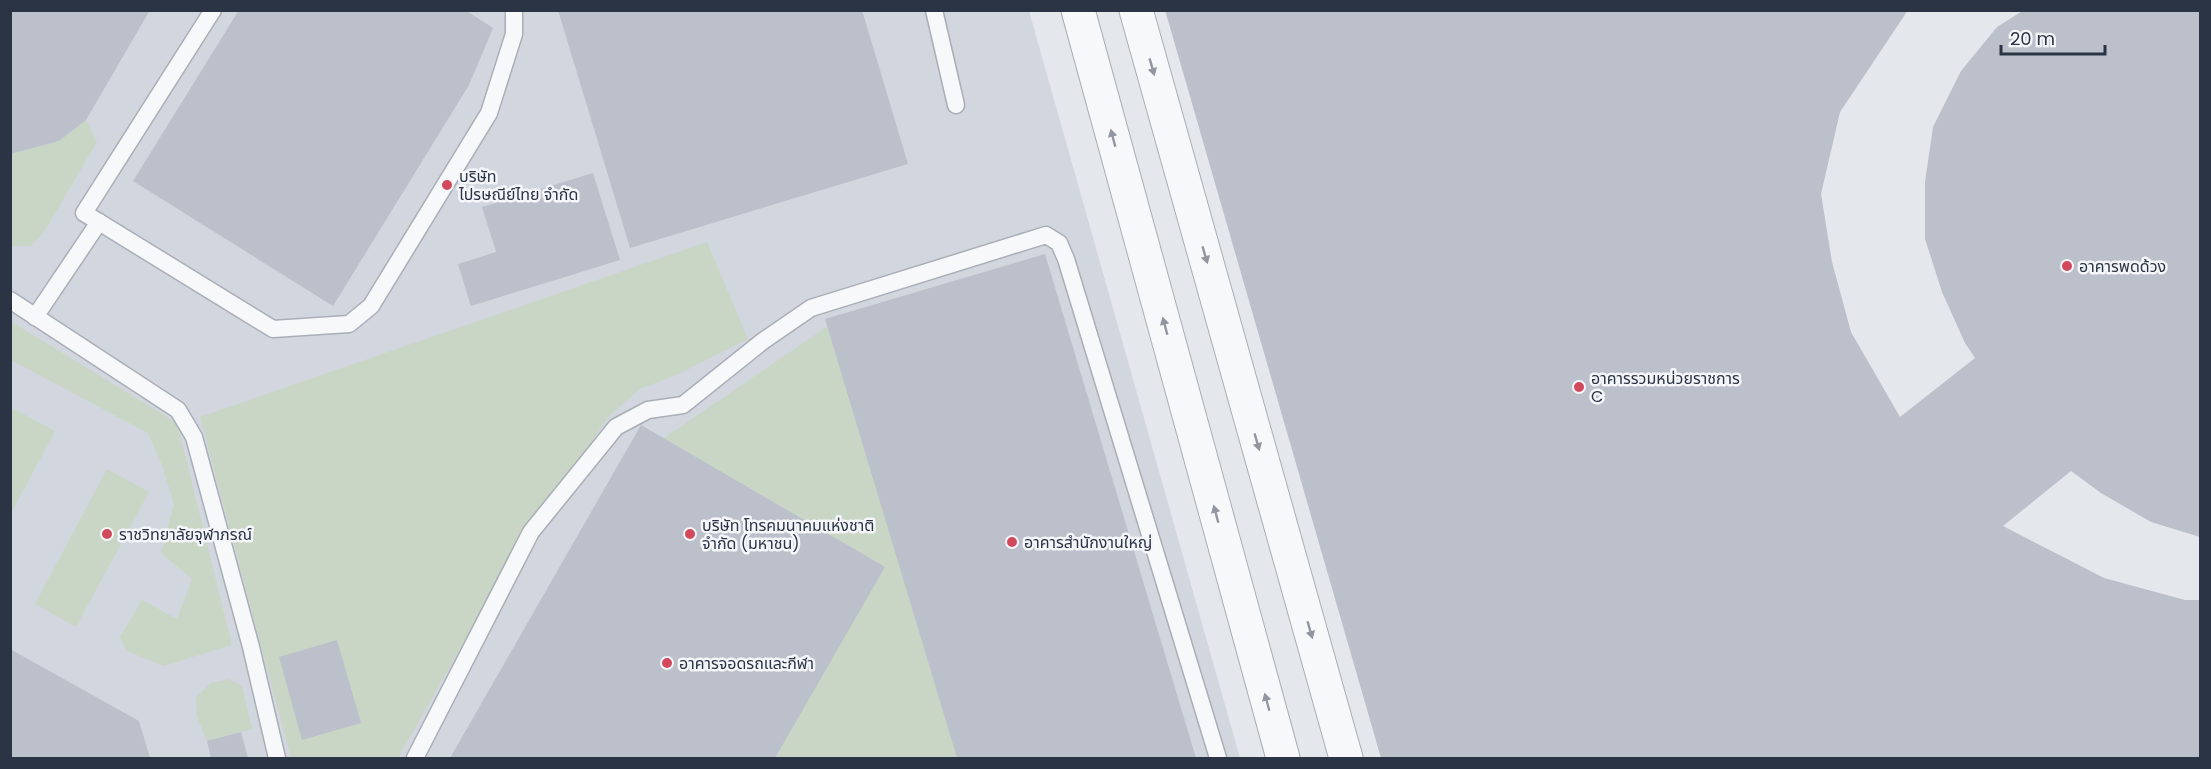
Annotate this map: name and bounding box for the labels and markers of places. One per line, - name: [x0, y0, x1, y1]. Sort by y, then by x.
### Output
- place label: บริษัท ไปรษณีย์ไทย จำกัด: [458, 165, 578, 206]
- marker: บริษัท ไปรษณีย์ไทย จำกัด: [440, 178, 454, 192]
- place label: อาคารพดด้วง: [2079, 255, 2166, 278]
- marker: อาคารพดด้วง: [2060, 259, 2074, 273]
- place label: อาคารรวมหน่วยราชการ C: [1591, 367, 1740, 408]
- marker: อาคารรวมหน่วยราชการ C: [1572, 380, 1586, 394]
- place label: บริษัท โทรคมนาคมแห่งชาติ จำกัด (มหาชน): [702, 514, 874, 555]
- place label: ราชวิทยาลัยจุฬาภรณ์: [119, 523, 252, 546]
- marker: ราชวิทยาลัยจุฬาภรณ์: [100, 527, 114, 541]
- marker: บริษัท โทรคมนาคมแห่งชาติ จำกัด (มหาชน): [683, 527, 697, 541]
- place label: อาคารสำนักงานใหญ่: [1024, 531, 1152, 554]
- marker: อาคารสำนักงานใหญ่: [1005, 535, 1019, 549]
- place label: อาคารจอดรถและกีฬา: [679, 652, 814, 675]
- marker: อาคารจอดรถและกีฬา: [660, 656, 674, 670]

